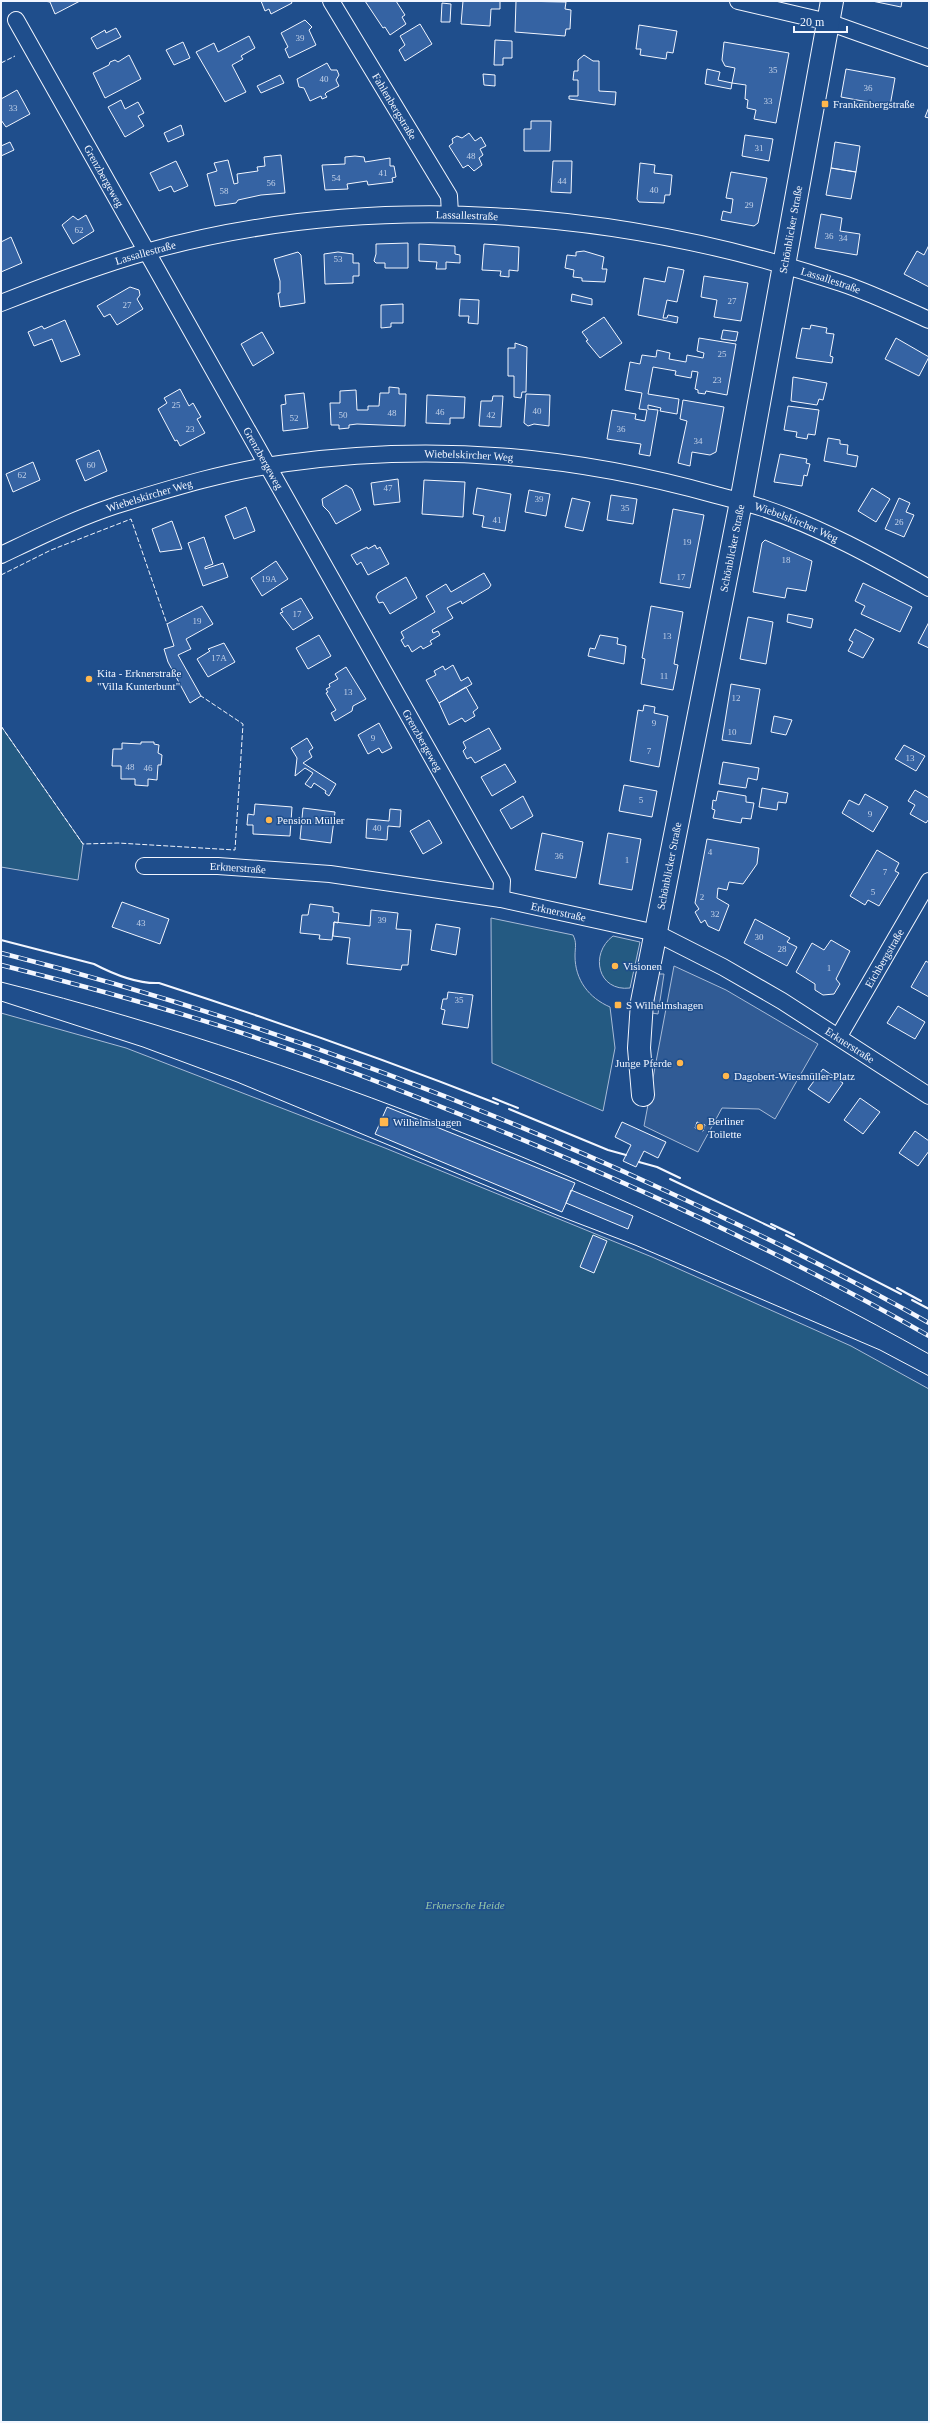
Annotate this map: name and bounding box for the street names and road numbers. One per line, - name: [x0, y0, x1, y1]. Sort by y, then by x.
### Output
- street label: Fahlenbergstraße: [370, 71, 419, 142]
- street label: Grenzbergeweg: [82, 143, 127, 210]
- street label: Schönblicker Straße: [777, 184, 804, 274]
- street label: Lassallestraße: [436, 208, 498, 222]
- street label: Lassallestraße: [114, 238, 177, 267]
- street label: Lassallestraße: [799, 265, 863, 296]
- street label: Grenzbergeweg: [241, 425, 286, 492]
- street label: Wiebelskircher Weg: [424, 447, 514, 463]
- street label: Wiebelskircher Weg: [105, 477, 194, 514]
- street label: Wiebelskircher Weg: [753, 500, 841, 545]
- street label: Schönblicker Straße: [717, 503, 746, 593]
- street label: Grenzbergeweg: [400, 707, 445, 774]
- street label: Schönblicker Straße: [654, 821, 683, 911]
- street label: Erknerstraße: [210, 860, 267, 875]
- street label: Erknerstraße: [530, 900, 587, 924]
- street label: Eichbergstraße: [862, 927, 906, 990]
- street label: Erknerstraße: [823, 1025, 877, 1065]

